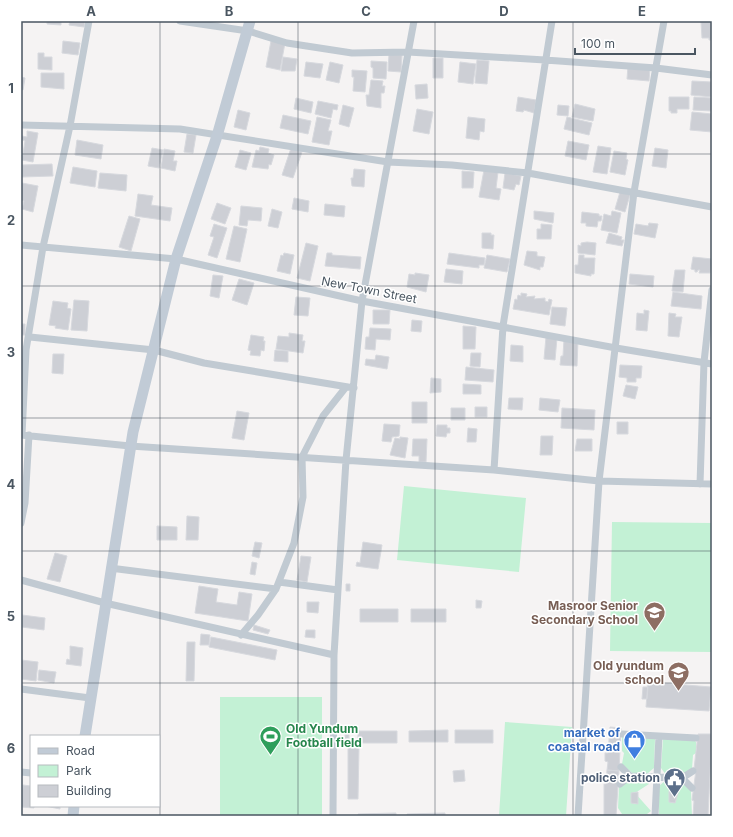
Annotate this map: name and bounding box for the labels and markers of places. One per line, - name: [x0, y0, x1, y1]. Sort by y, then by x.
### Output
- place label: Masroor Senior Secondary School: [531, 598, 638, 627]
- school or university icon: Masroor Senior Secondary School: [641, 600, 667, 633]
- place label: Old yundum school: [593, 658, 664, 687]
- school or university icon: Old yundum school: [666, 660, 692, 693]
- place label: Old Yundum Football field: [286, 721, 362, 750]
- sports icon: Old Yundum Football field: [258, 723, 284, 756]
- place label: market of coastal road: [548, 725, 620, 754]
- shop icon: market of coastal road: [622, 727, 648, 760]
- public building icon: police station: [662, 765, 688, 798]
- place label: police station: [581, 770, 660, 785]

